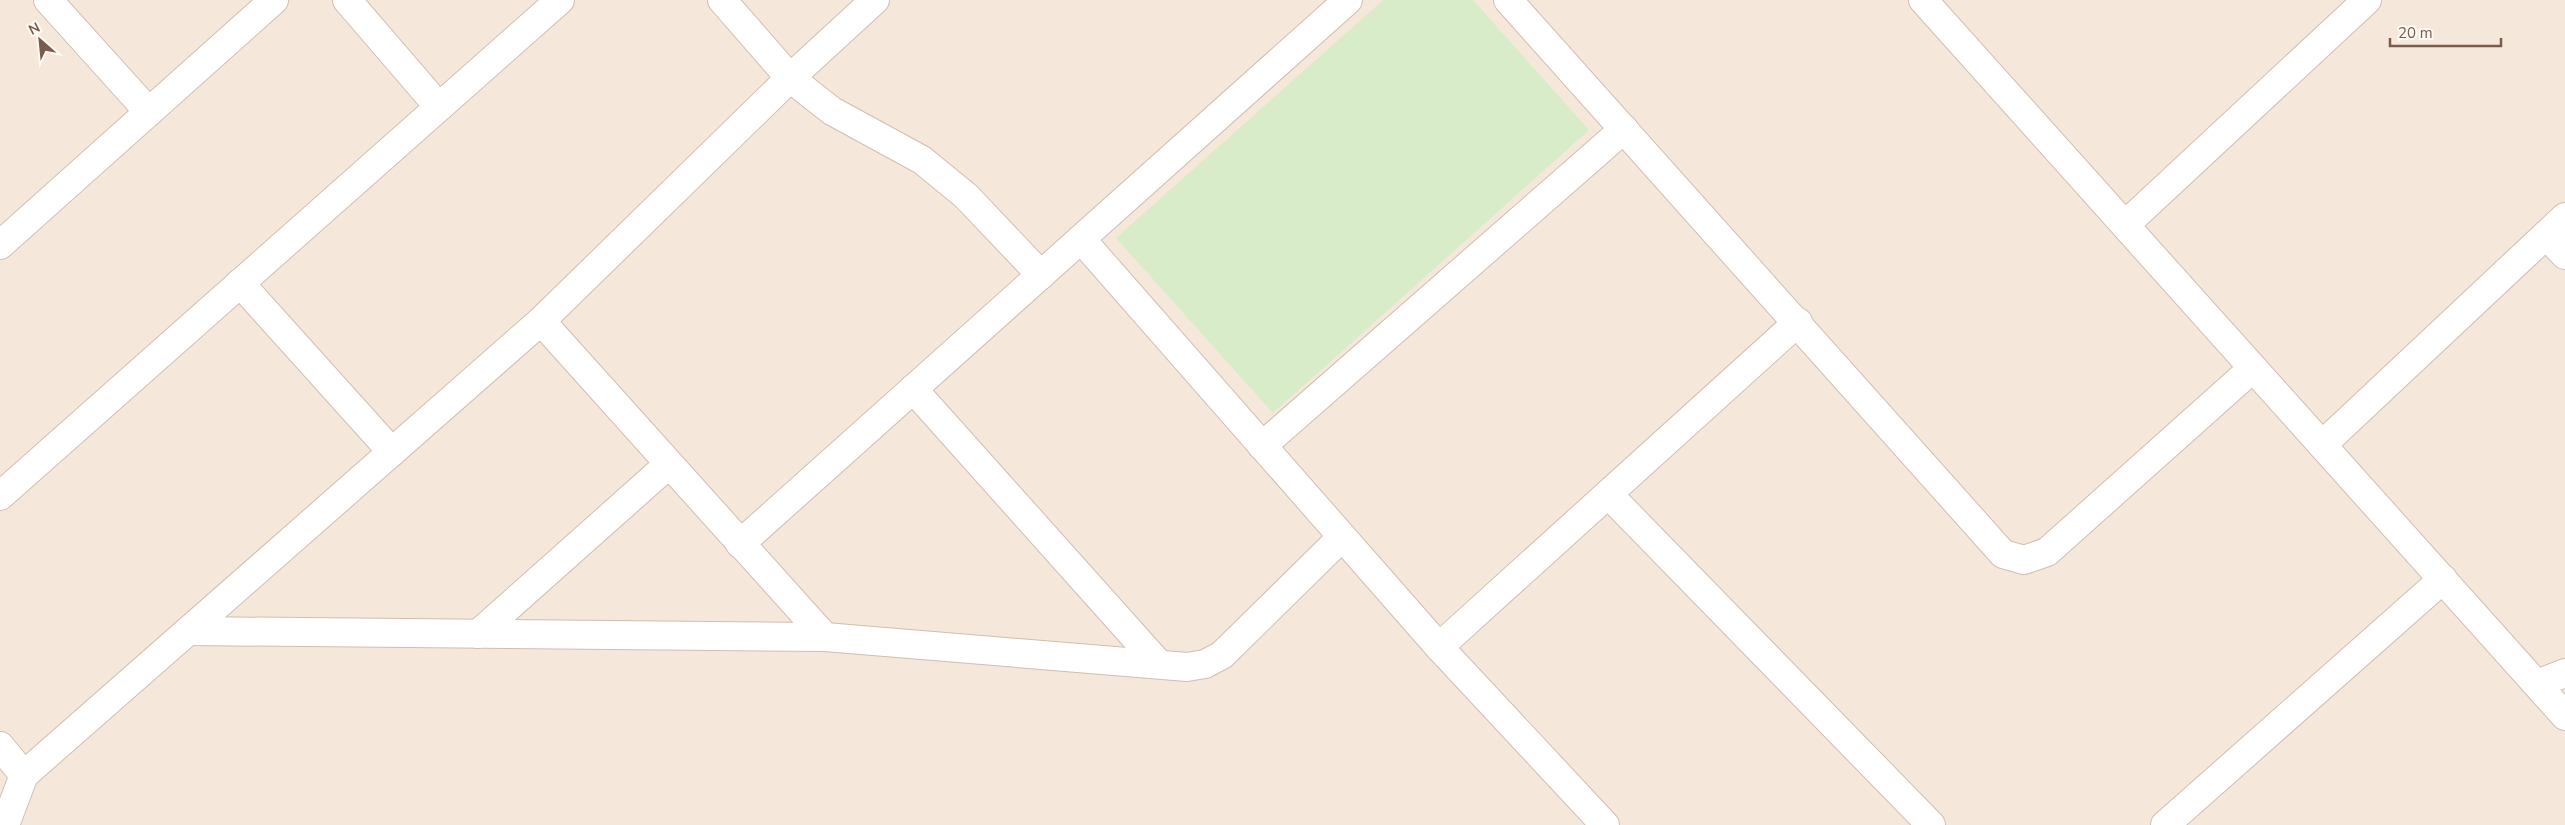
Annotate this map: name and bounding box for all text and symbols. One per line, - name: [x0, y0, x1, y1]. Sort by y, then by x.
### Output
- north arrow: [15, 15, 65, 65]
- scale bar: [2390, 15, 2501, 47]
- text: N: [25, 18, 43, 40]
- text: 20 m: [2398, 23, 2433, 43]

